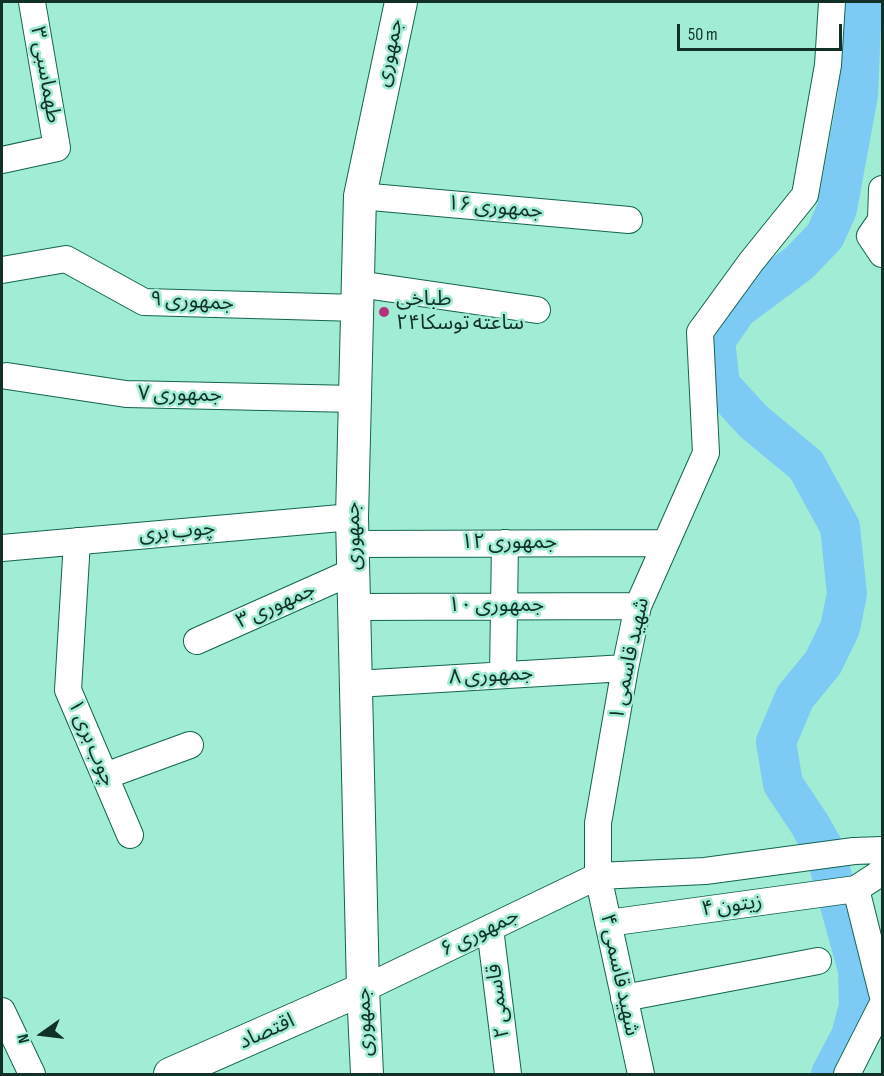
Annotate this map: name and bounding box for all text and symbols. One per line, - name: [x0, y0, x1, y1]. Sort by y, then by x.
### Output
- scale bar: [680, 12, 845, 50]
- street label: جمهوری: [371, 17, 409, 89]
- text: 50 m: [688, 24, 718, 45]
- street label: ۳ طهماسبی: [24, 25, 66, 125]
- street label: ۱۶ جمهوری: [446, 191, 544, 225]
- street label: ۹ جمهوری: [149, 287, 235, 317]
- place label: طباخی ۲۴ساعته توسکا: [396, 287, 524, 337]
- marker: طباخی ۲۴ساعته توسکا: [377, 305, 391, 319]
- street label: ۷ جمهوری: [138, 382, 222, 408]
- street label: جمهوری: [341, 501, 367, 571]
- street label: چوب بری: [138, 516, 216, 548]
- street label: ۱۲ جمهوری: [461, 530, 557, 556]
- street label: ۳ جمهوری: [232, 577, 320, 635]
- street label: ۱۰ جمهوری: [448, 593, 544, 619]
- street label: ۱ شهید قاسمی: [605, 596, 655, 722]
- street label: ۸ جمهوری: [448, 661, 534, 691]
- street label: ۱ چوب بری: [61, 696, 121, 790]
- street label: زیتون ۴: [700, 889, 764, 923]
- street label: جمهوری ۶: [437, 903, 523, 963]
- street label: ۴ شهید قاسمی: [594, 912, 644, 1038]
- street label: قاسمی ۲: [482, 962, 516, 1040]
- street label: جمهوری: [351, 987, 379, 1057]
- north arrow: [12, 1004, 72, 1064]
- street label: اقتصاد: [235, 1009, 299, 1055]
- text: N: [14, 1032, 34, 1045]

